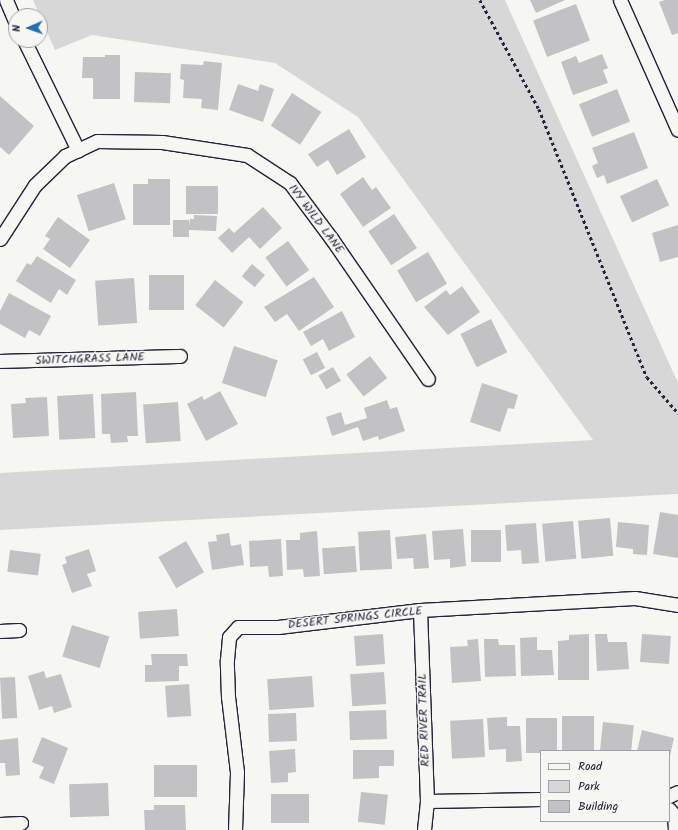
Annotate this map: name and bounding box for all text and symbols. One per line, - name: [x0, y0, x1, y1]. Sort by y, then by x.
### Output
- north arrow: [8, 8, 48, 48]
- text: N: [8, 25, 26, 32]
- street label: IVY WILD LANE: [285, 182, 347, 256]
- street label: SWITCHGRASS LANE: [35, 350, 145, 368]
- street label: DESERT SPRINGS CIRCLE: [287, 604, 423, 632]
- street label: RED RIVER TRAIL: [415, 673, 433, 767]
- legend: [540, 750, 670, 822]
- text: Road: [578, 757, 602, 776]
- text: Park: [578, 777, 600, 796]
- text: Building: [578, 797, 618, 816]

